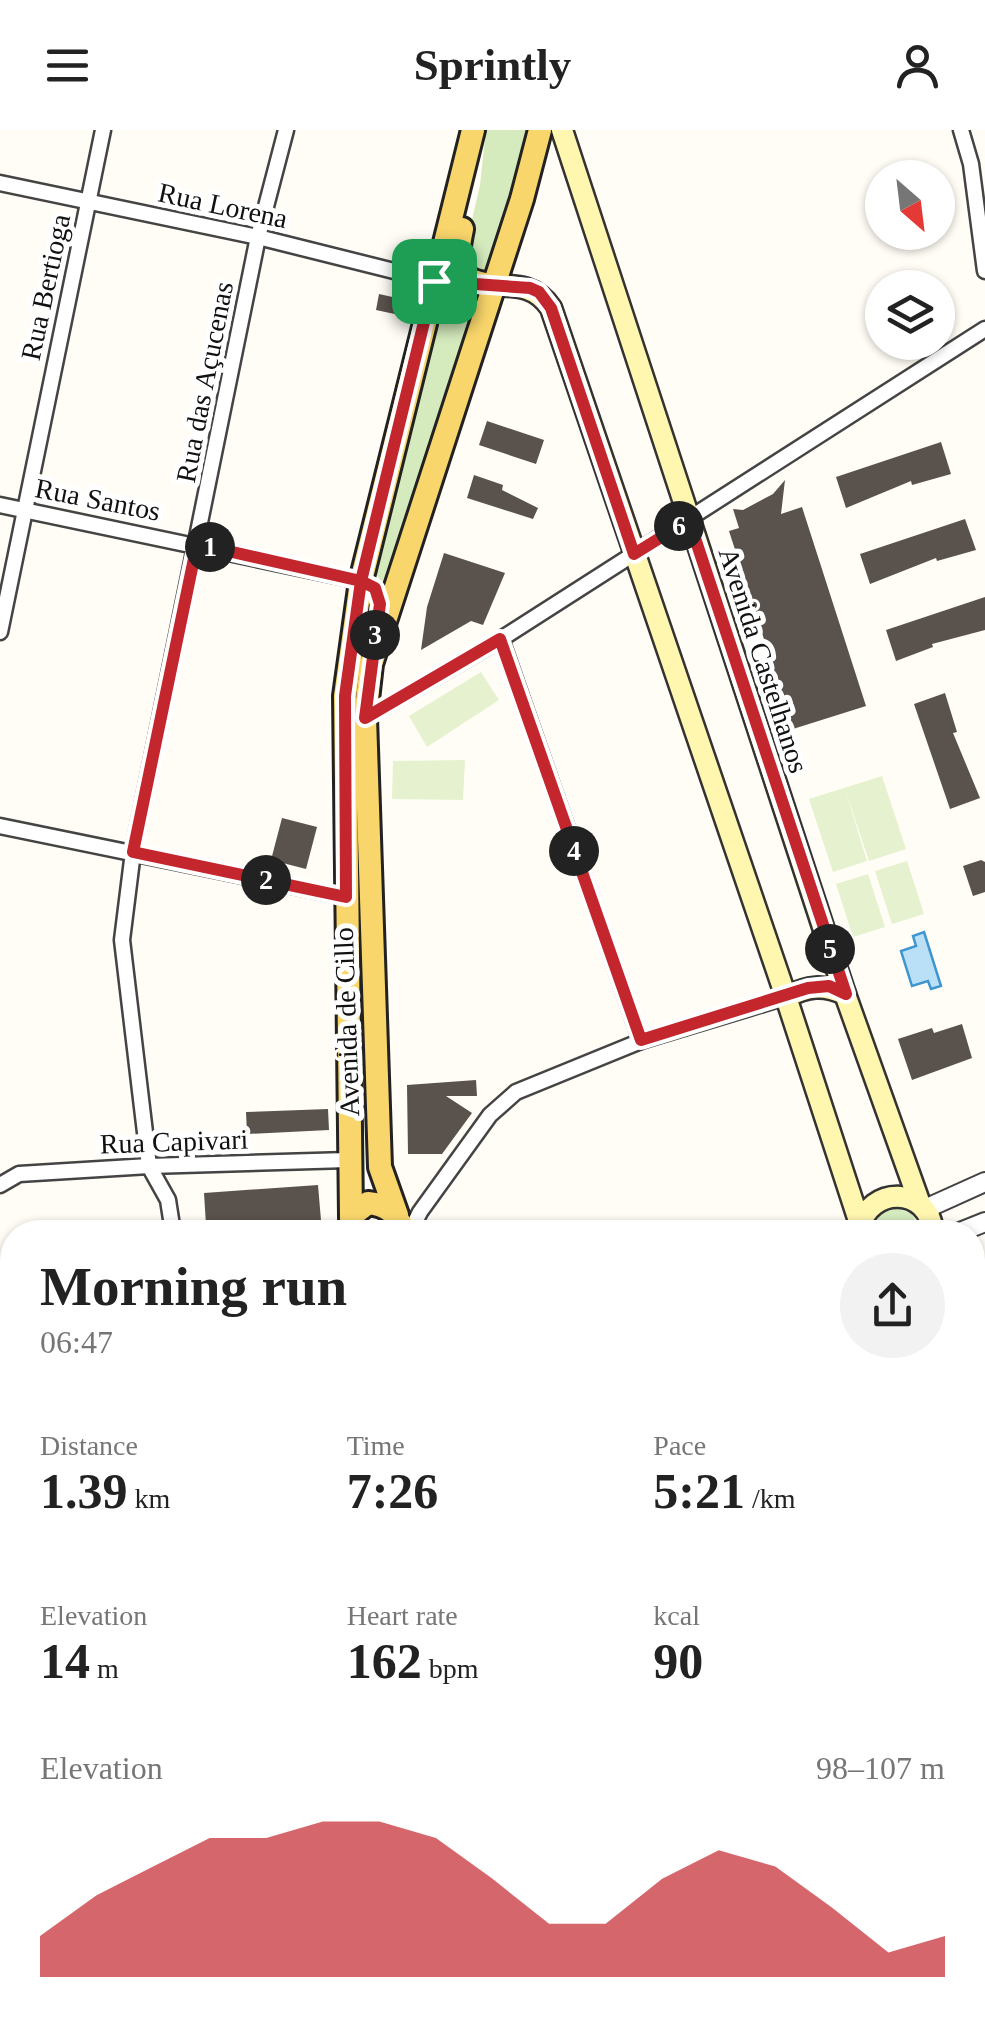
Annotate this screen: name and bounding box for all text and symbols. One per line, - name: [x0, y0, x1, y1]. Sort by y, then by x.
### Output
- icon: menu: [40, 38, 95, 93]
- icon: person: [890, 38, 945, 93]
- text: Sprintly: [414, 40, 571, 90]
- north arrow: [865, 160, 955, 250]
- map controls: [865, 160, 955, 360]
- street label: Rua Lorena: [155, 177, 291, 234]
- street label: Rua Bertioga: [15, 211, 76, 363]
- pin: [392, 239, 477, 324]
- icon: arrive: [407, 254, 462, 309]
- button: layers: [865, 270, 955, 360]
- street label: Rua das Açucenas: [170, 279, 239, 485]
- street label: Rua Santos: [33, 472, 163, 527]
- pin: 6: [654, 501, 704, 551]
- text: 6: [672, 510, 686, 541]
- pin: 1: [185, 522, 235, 572]
- text: 1: [203, 531, 217, 562]
- street label: Avenida Castelhanos: [712, 544, 815, 777]
- pin: 3: [350, 610, 400, 660]
- text: 3: [368, 619, 382, 650]
- pin: 4: [549, 826, 599, 876]
- text: 4: [567, 835, 581, 866]
- pin: 2: [241, 855, 291, 905]
- text: 2: [259, 864, 273, 895]
- pin: 5: [805, 924, 855, 974]
- street label: Avenida de Cillo: [328, 927, 365, 1117]
- text: 5: [823, 933, 837, 964]
- street label: Rua Capivari: [99, 1123, 249, 1160]
- button: share: [840, 1253, 945, 1358]
- text: Morning run: [40, 1256, 347, 1317]
- text: 06:47: [40, 1324, 113, 1360]
- text: Distance: [40, 1430, 138, 1461]
- text: Time: [347, 1430, 405, 1461]
- text: Pace: [653, 1430, 706, 1461]
- text: 1.39: [40, 1463, 128, 1519]
- text: 7:26: [347, 1463, 438, 1519]
- text: 5:21: [653, 1463, 745, 1519]
- text: km: [128, 1483, 170, 1514]
- text: /km: [745, 1483, 796, 1514]
- text: Elevation: [40, 1600, 147, 1631]
- text: Heart rate: [347, 1600, 458, 1631]
- text: kcal: [653, 1600, 700, 1631]
- text: 14: [40, 1633, 90, 1689]
- text: 162: [347, 1633, 422, 1689]
- text: 90: [653, 1633, 703, 1689]
- text: m: [90, 1653, 119, 1684]
- text: bpm: [422, 1653, 478, 1684]
- text: Elevation: [40, 1750, 163, 1786]
- text: 98–107 m: [816, 1750, 945, 1786]

